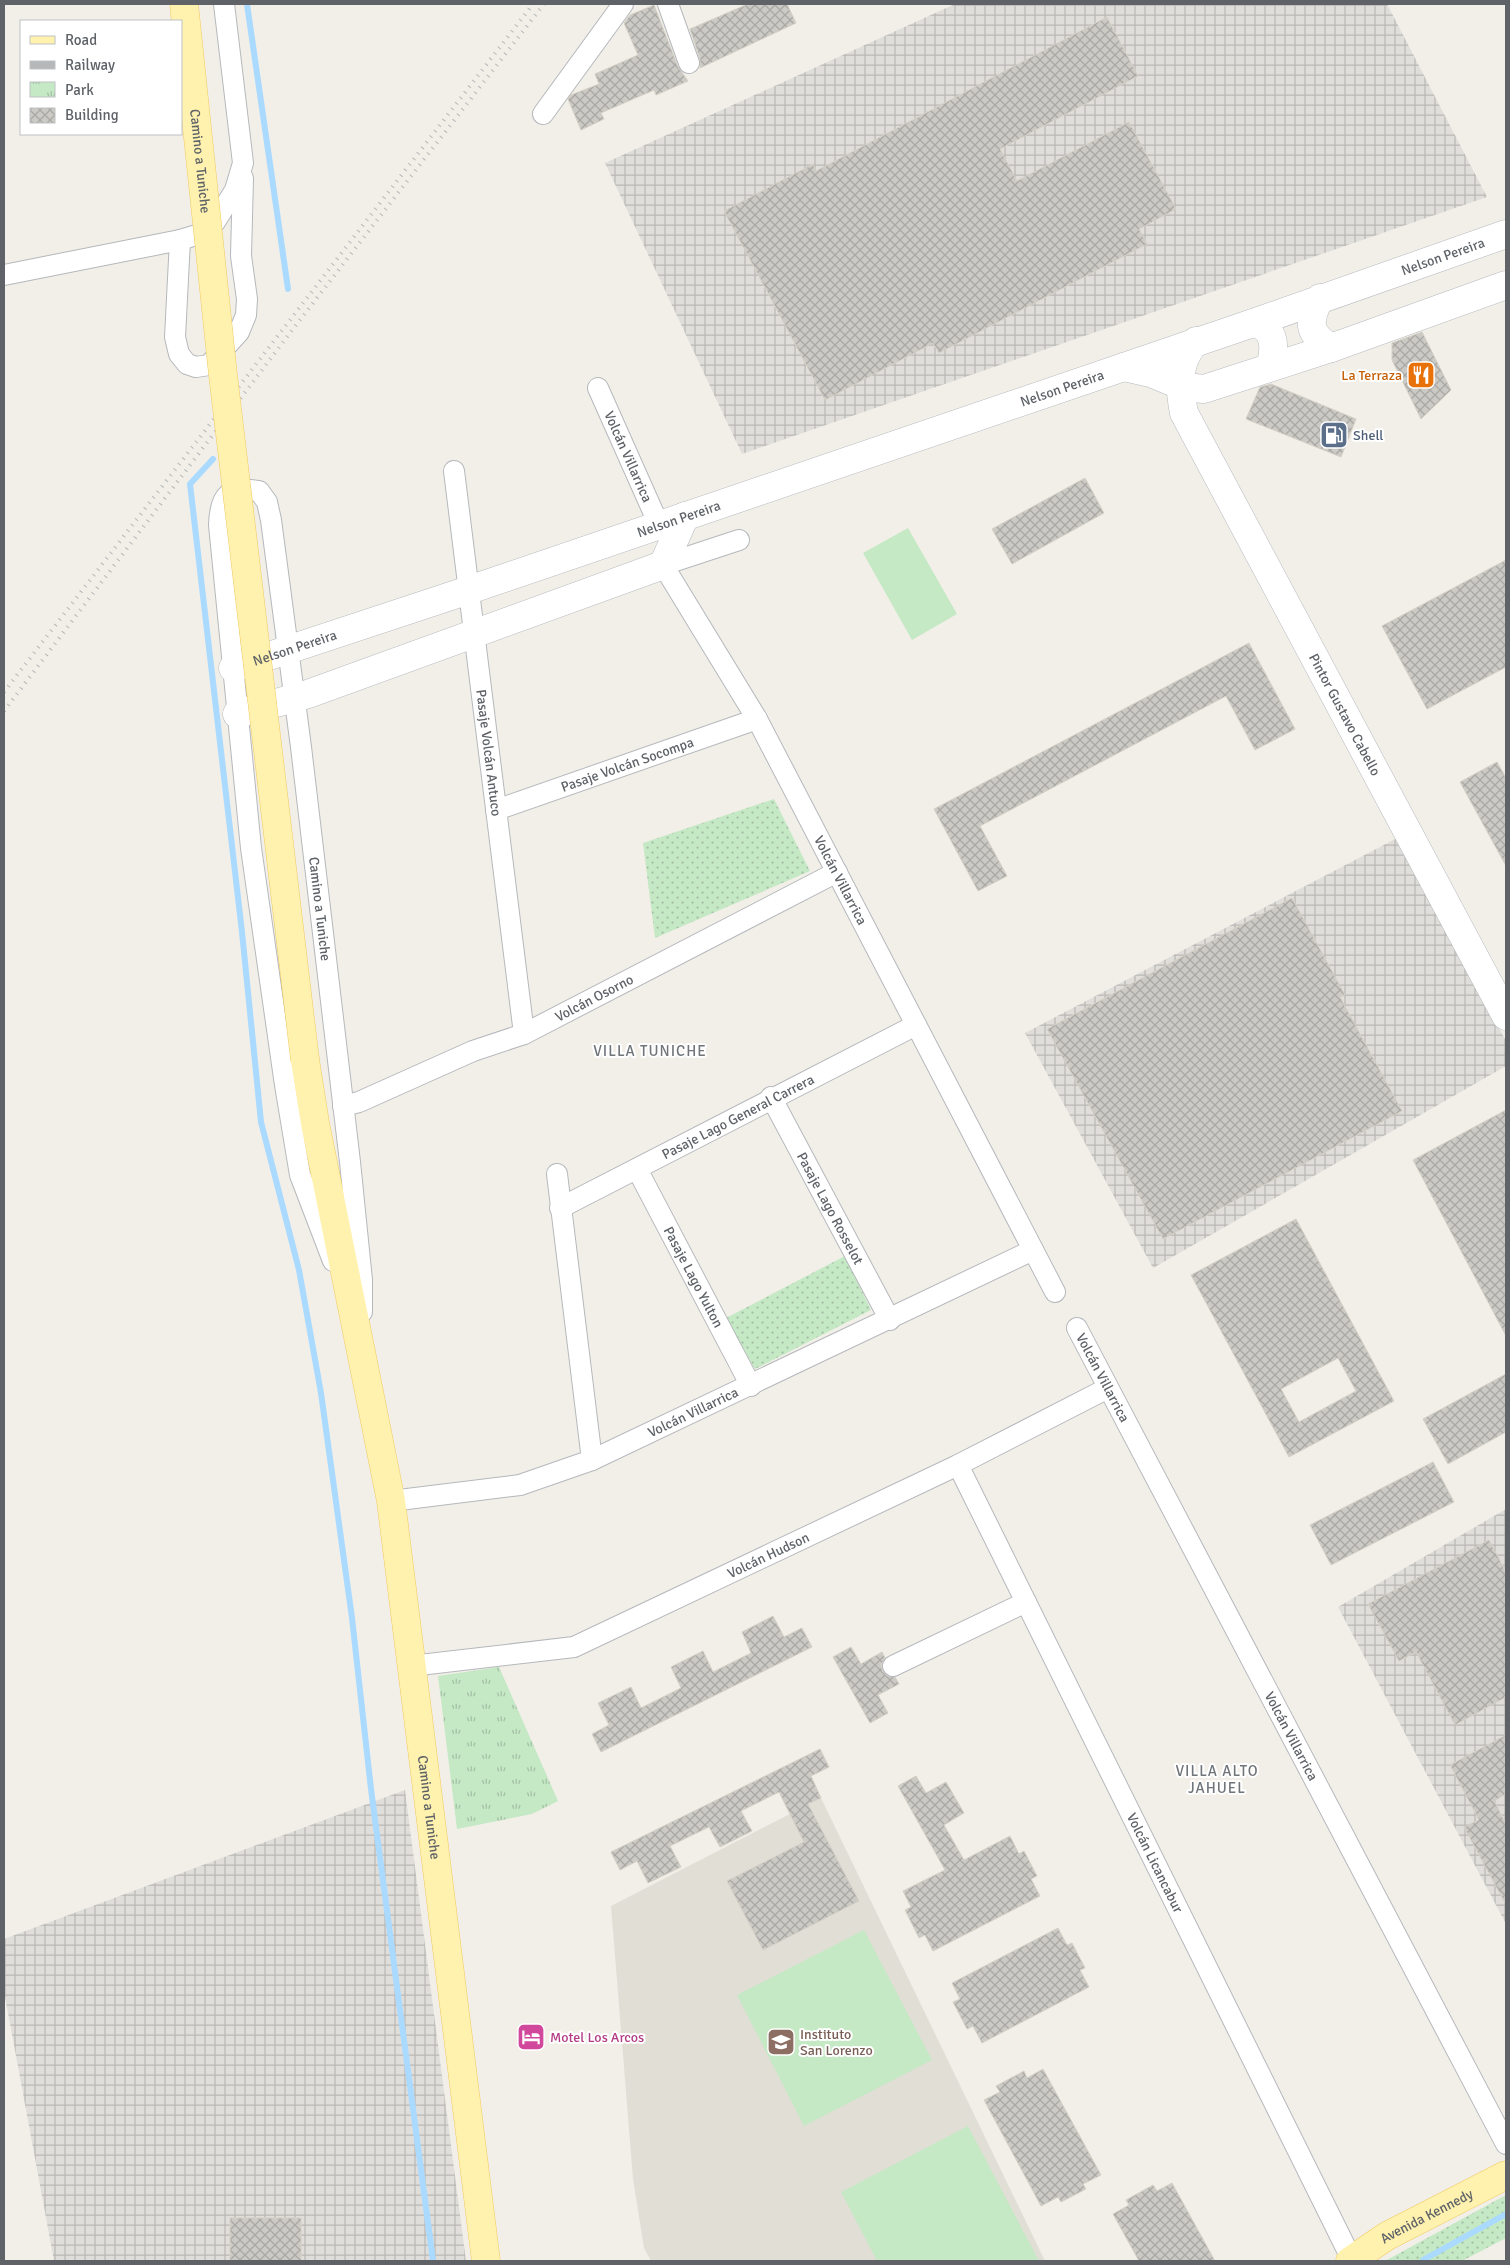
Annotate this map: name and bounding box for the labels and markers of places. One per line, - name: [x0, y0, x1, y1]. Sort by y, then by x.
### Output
- restaurant icon: La Terraza: [1406, 360, 1436, 390]
- place label: La Terraza: [1341, 367, 1402, 384]
- fuel station icon: Shell: [1319, 420, 1349, 450]
- place label: Shell: [1353, 427, 1383, 444]
- hotel icon: Motel Los Arcos: [516, 2022, 546, 2052]
- place label: Instituto San Lorenzo: [800, 2026, 873, 2059]
- school or university icon: Instituto San Lorenzo: [766, 2027, 796, 2057]
- place label: Motel Los Arcos: [550, 2029, 644, 2046]

